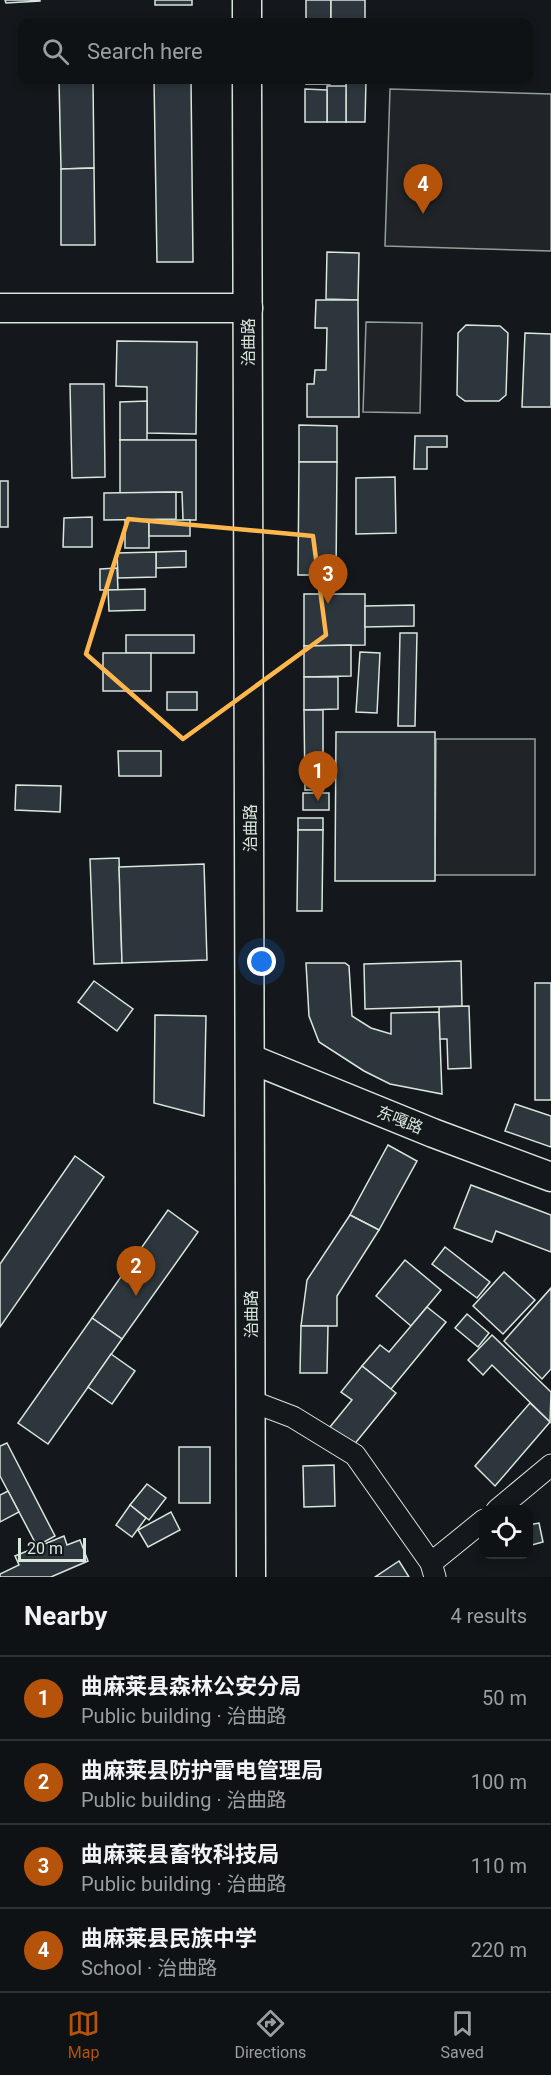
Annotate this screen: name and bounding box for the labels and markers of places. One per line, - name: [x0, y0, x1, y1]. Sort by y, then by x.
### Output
- pin: 4: [404, 164, 442, 214]
- pin: 3: [308, 554, 348, 604]
- pin: 1: [298, 752, 338, 801]
- pin: 2: [116, 1246, 156, 1296]

